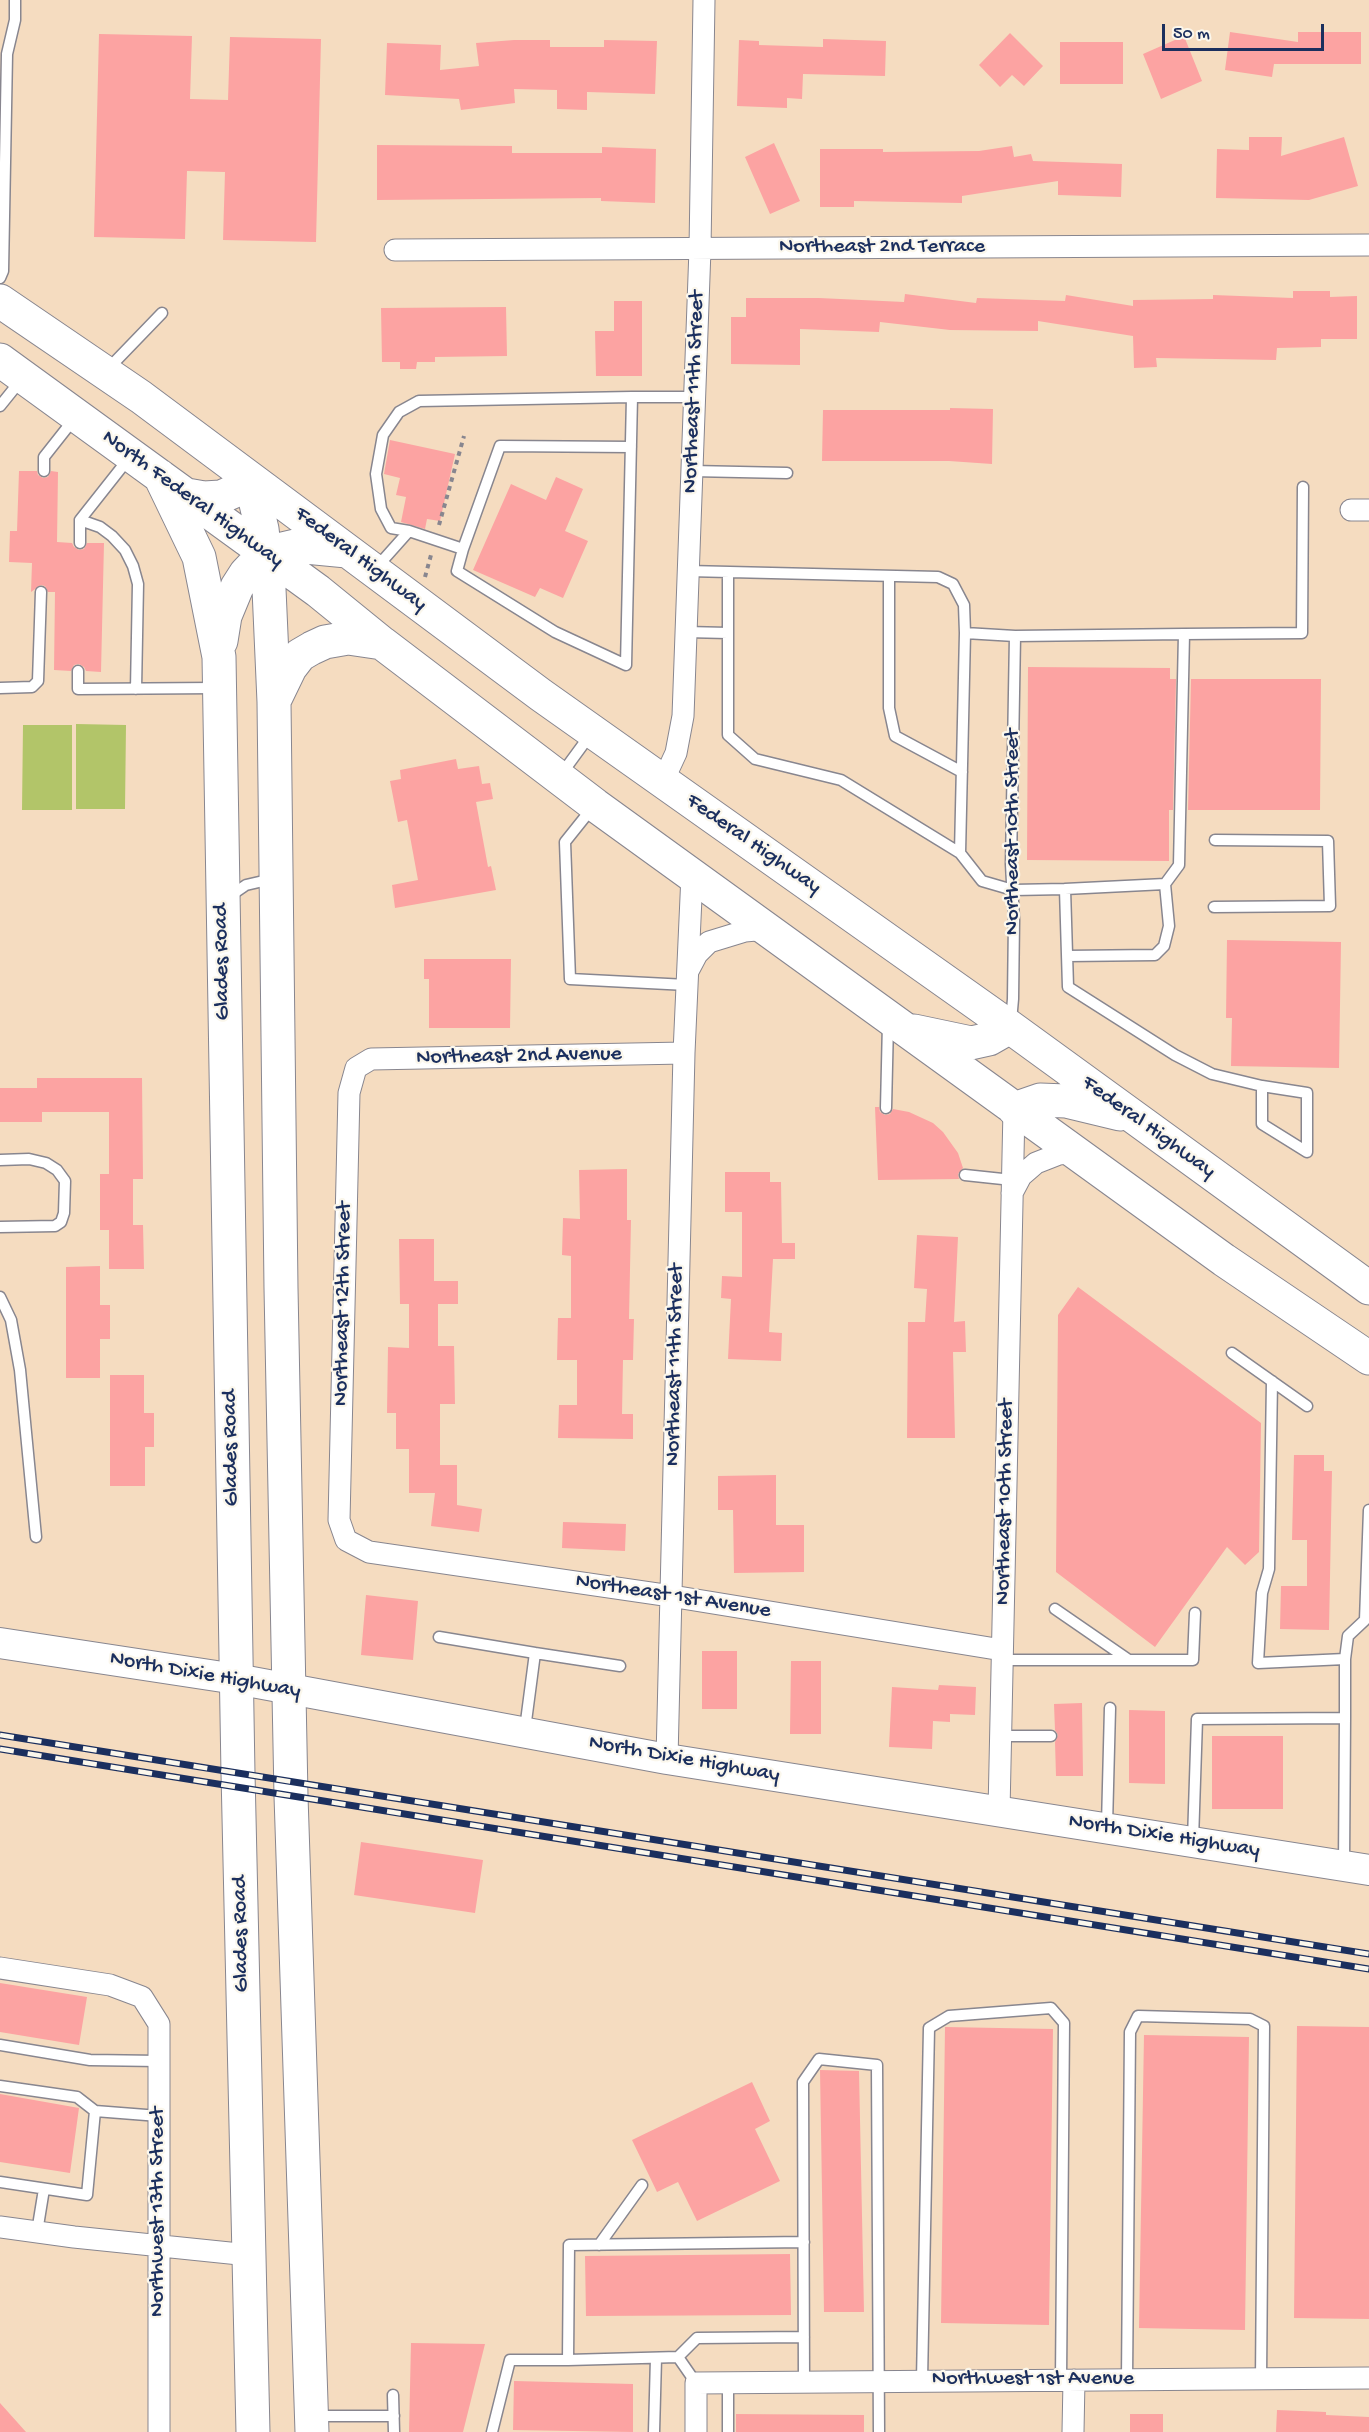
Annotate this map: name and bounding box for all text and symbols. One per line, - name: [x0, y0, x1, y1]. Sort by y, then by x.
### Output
- scale bar: [1165, 12, 1327, 50]
- text: 50 m: [1173, 24, 1210, 45]
- street label: Northeast 2nd Terrace: [779, 235, 985, 261]
- street label: Northeast 11th Street: [678, 290, 712, 494]
- street label: North Federal Highway: [96, 425, 288, 575]
- street label: Federal Highway: [289, 502, 431, 618]
- street label: Northeast 10th Street: [1001, 729, 1027, 935]
- street label: Federal Highway: [680, 789, 826, 901]
- street label: Glades Road: [209, 904, 237, 1020]
- street label: Northeast 2nd Avenue: [416, 1042, 622, 1072]
- street label: Federal Highway: [1076, 1071, 1220, 1185]
- street label: Northeast 12th Street: [329, 1202, 359, 1406]
- street label: Northeast 11th Street: [661, 1263, 691, 1467]
- street label: Glades Road: [218, 1390, 246, 1506]
- street label: Northeast 10th Street: [991, 1399, 1021, 1605]
- street label: Northeast 1st Avenue: [573, 1569, 773, 1625]
- street label: North Dixie Highway: [108, 1646, 302, 1706]
- street label: North Dixie Highway: [587, 1730, 781, 1790]
- street label: North Dixie Highway: [1066, 1809, 1262, 1865]
- street label: Glades Road: [228, 1876, 256, 1992]
- street label: Northwest 13th Street: [146, 2107, 172, 2317]
- street label: Northwest 1st Avenue: [932, 2367, 1134, 2393]

